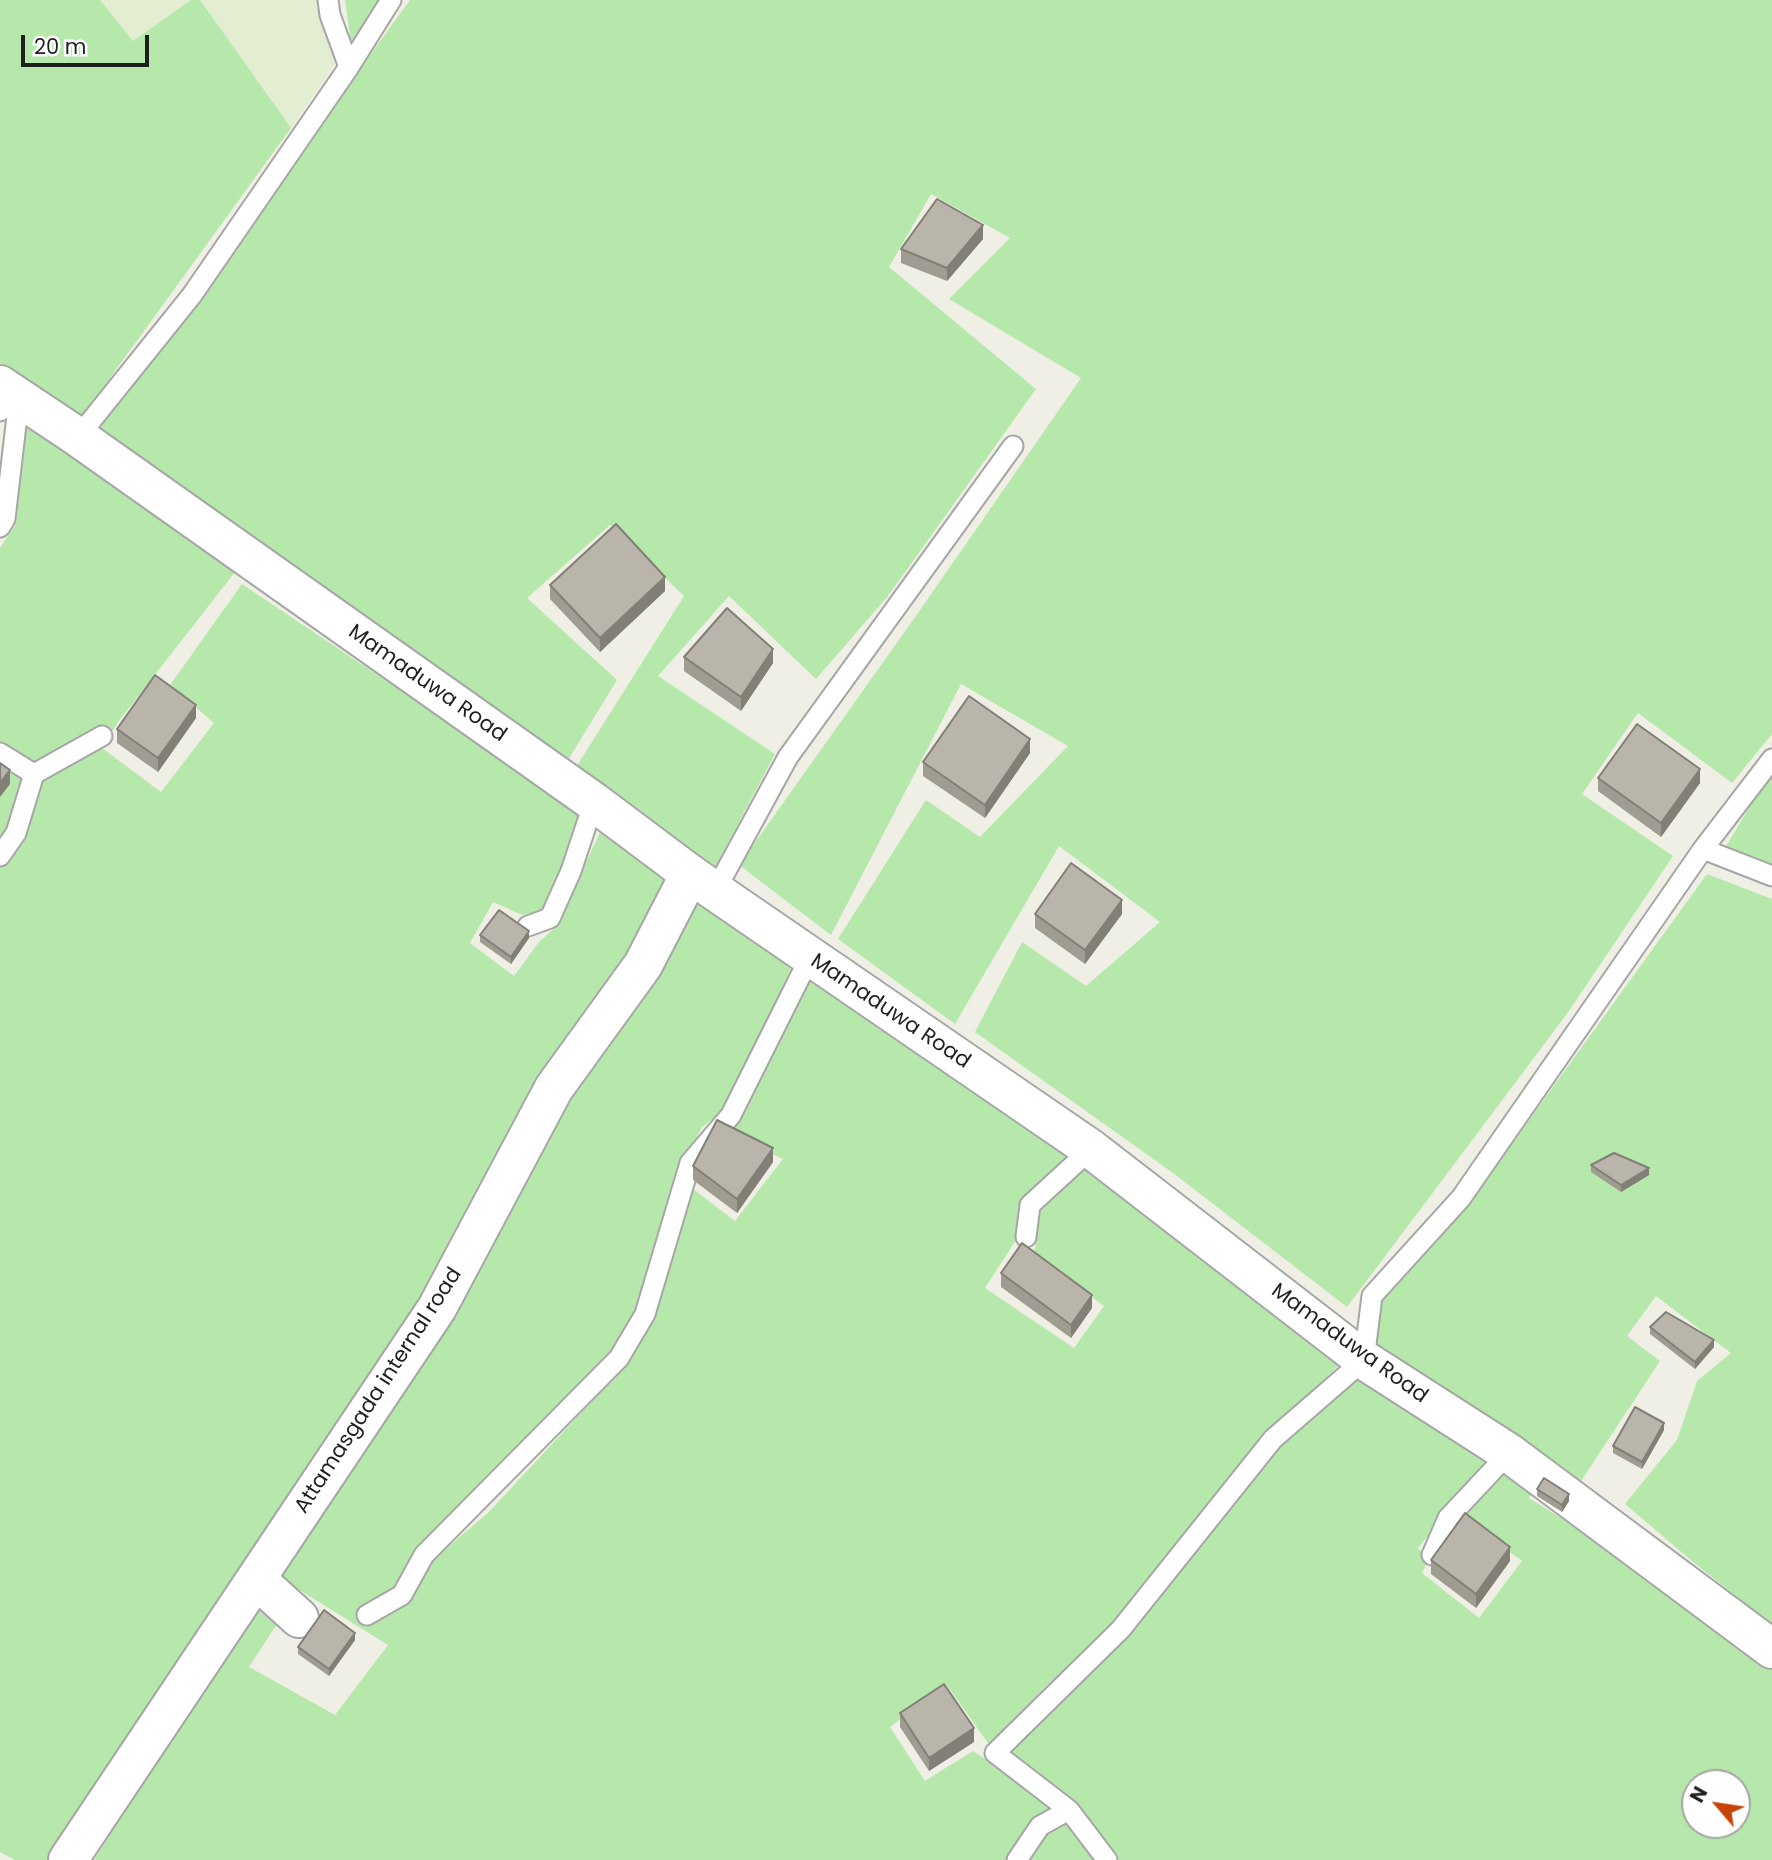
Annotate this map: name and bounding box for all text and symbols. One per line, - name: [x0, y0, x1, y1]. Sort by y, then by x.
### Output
- scale bar: [24, 21, 152, 65]
- text: 20 m: [34, 32, 87, 61]
- street label: Mamaduwa Road: [343, 620, 511, 748]
- street label: Mamaduwa Road: [805, 949, 975, 1075]
- street label: Attamasgada internal road: [290, 1263, 468, 1519]
- street label: Mamaduwa Road: [1266, 1279, 1432, 1409]
- north arrow: [1681, 1769, 1751, 1839]
- text: N: [1684, 1782, 1714, 1807]

